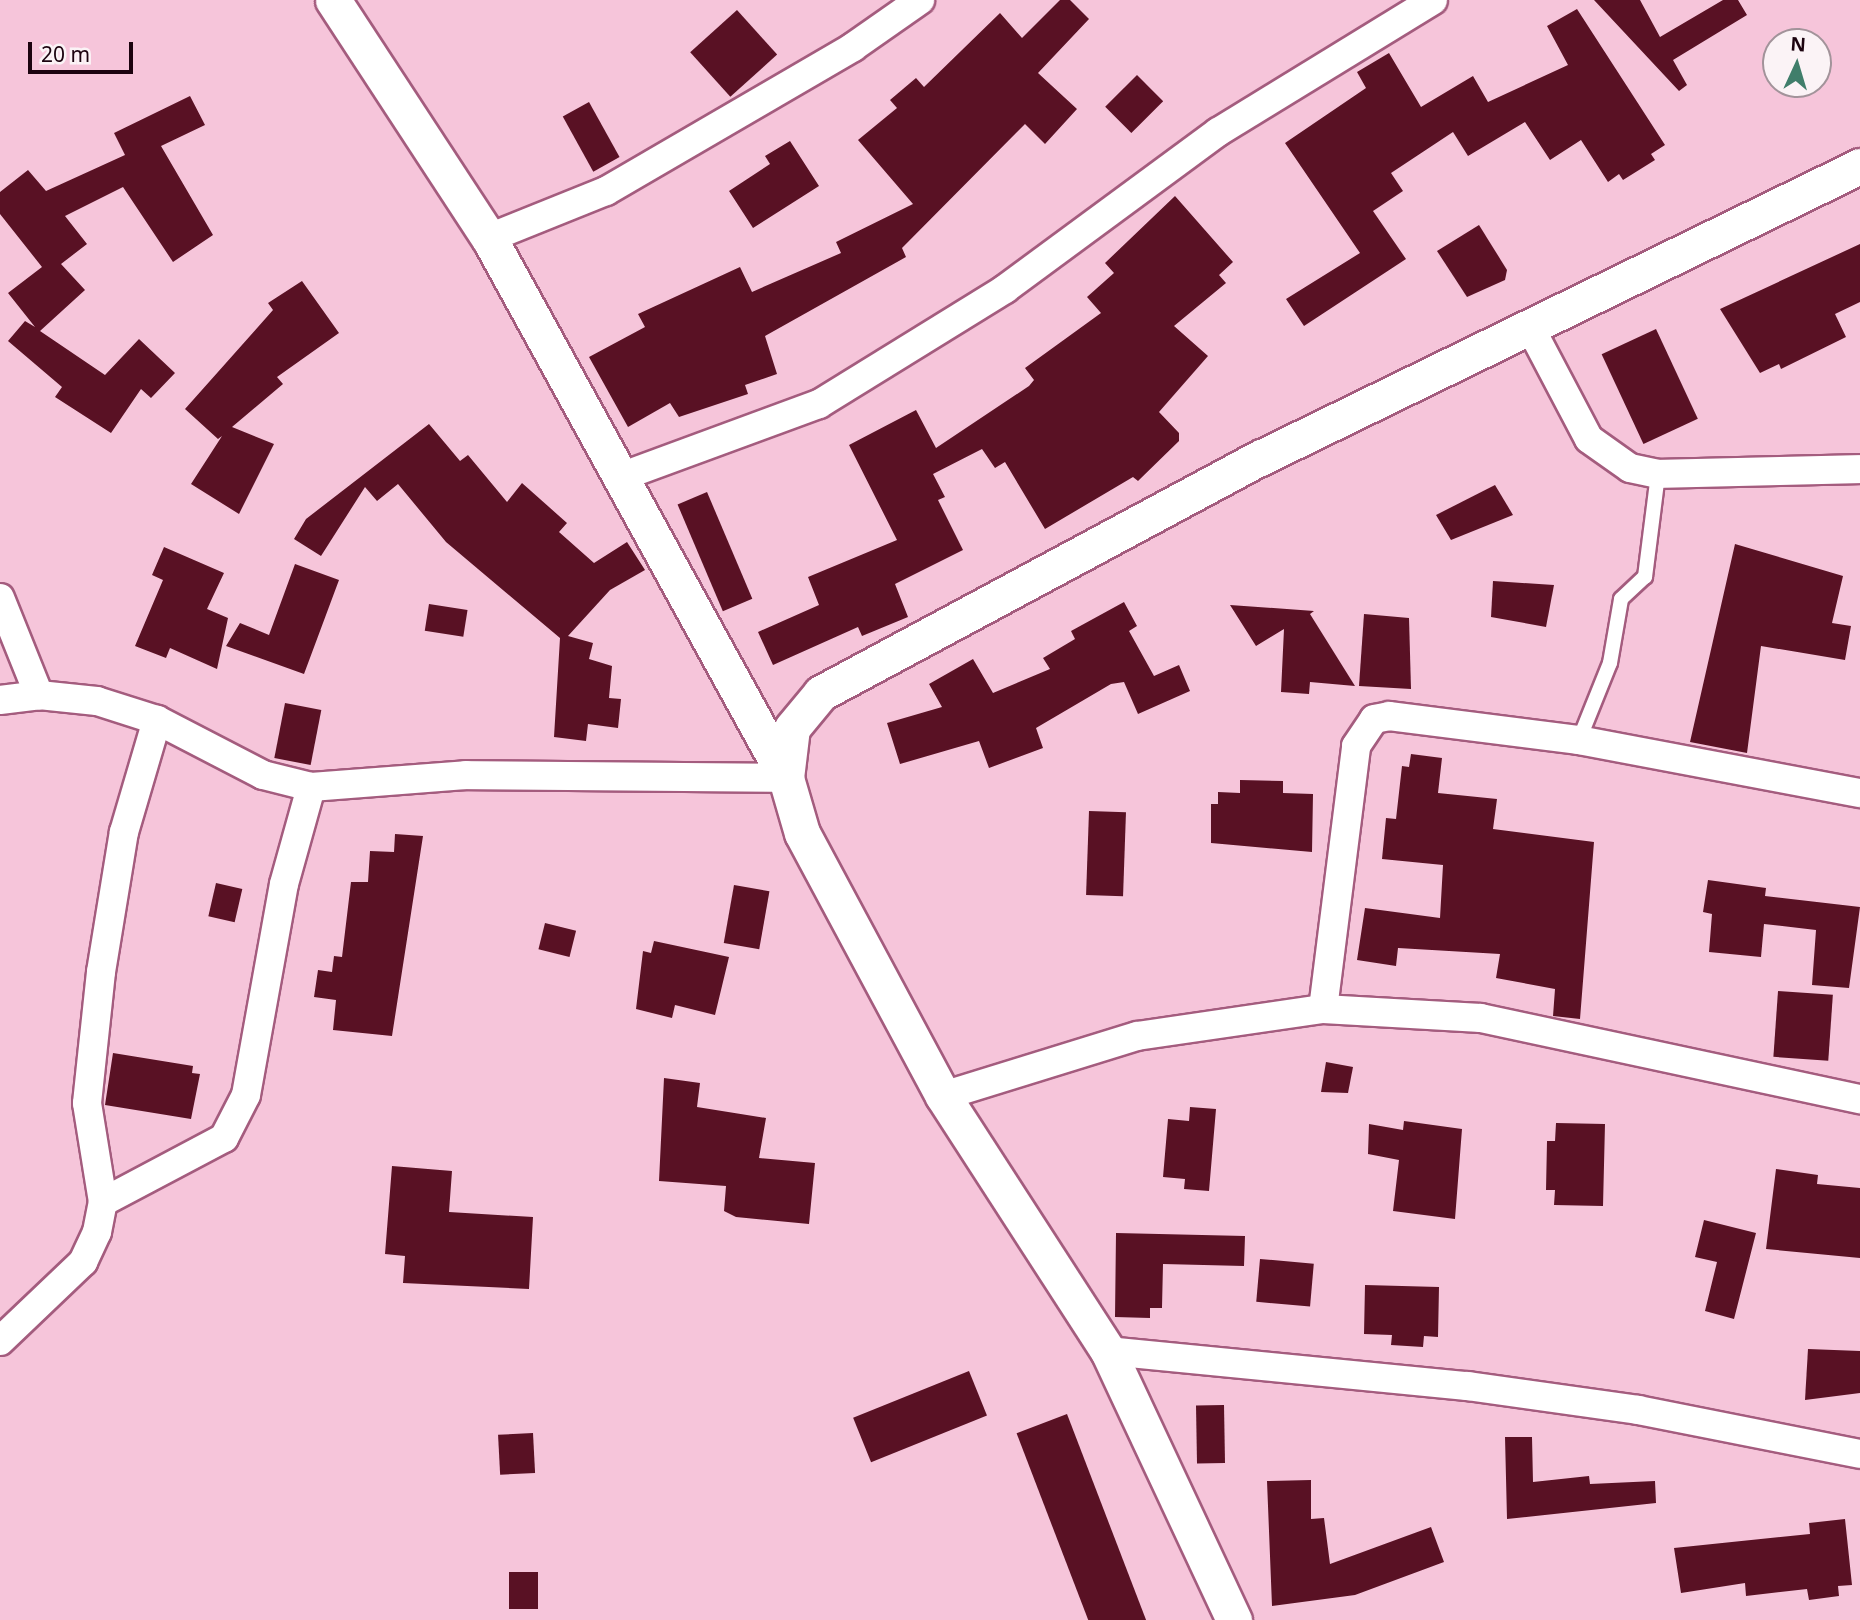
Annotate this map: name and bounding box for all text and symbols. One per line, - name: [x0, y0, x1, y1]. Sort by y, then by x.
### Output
- scale bar: [32, 28, 136, 72]
- north arrow: [1762, 28, 1832, 98]
- text: N: [1790, 31, 1807, 58]
- text: 20 m: [41, 40, 90, 68]

